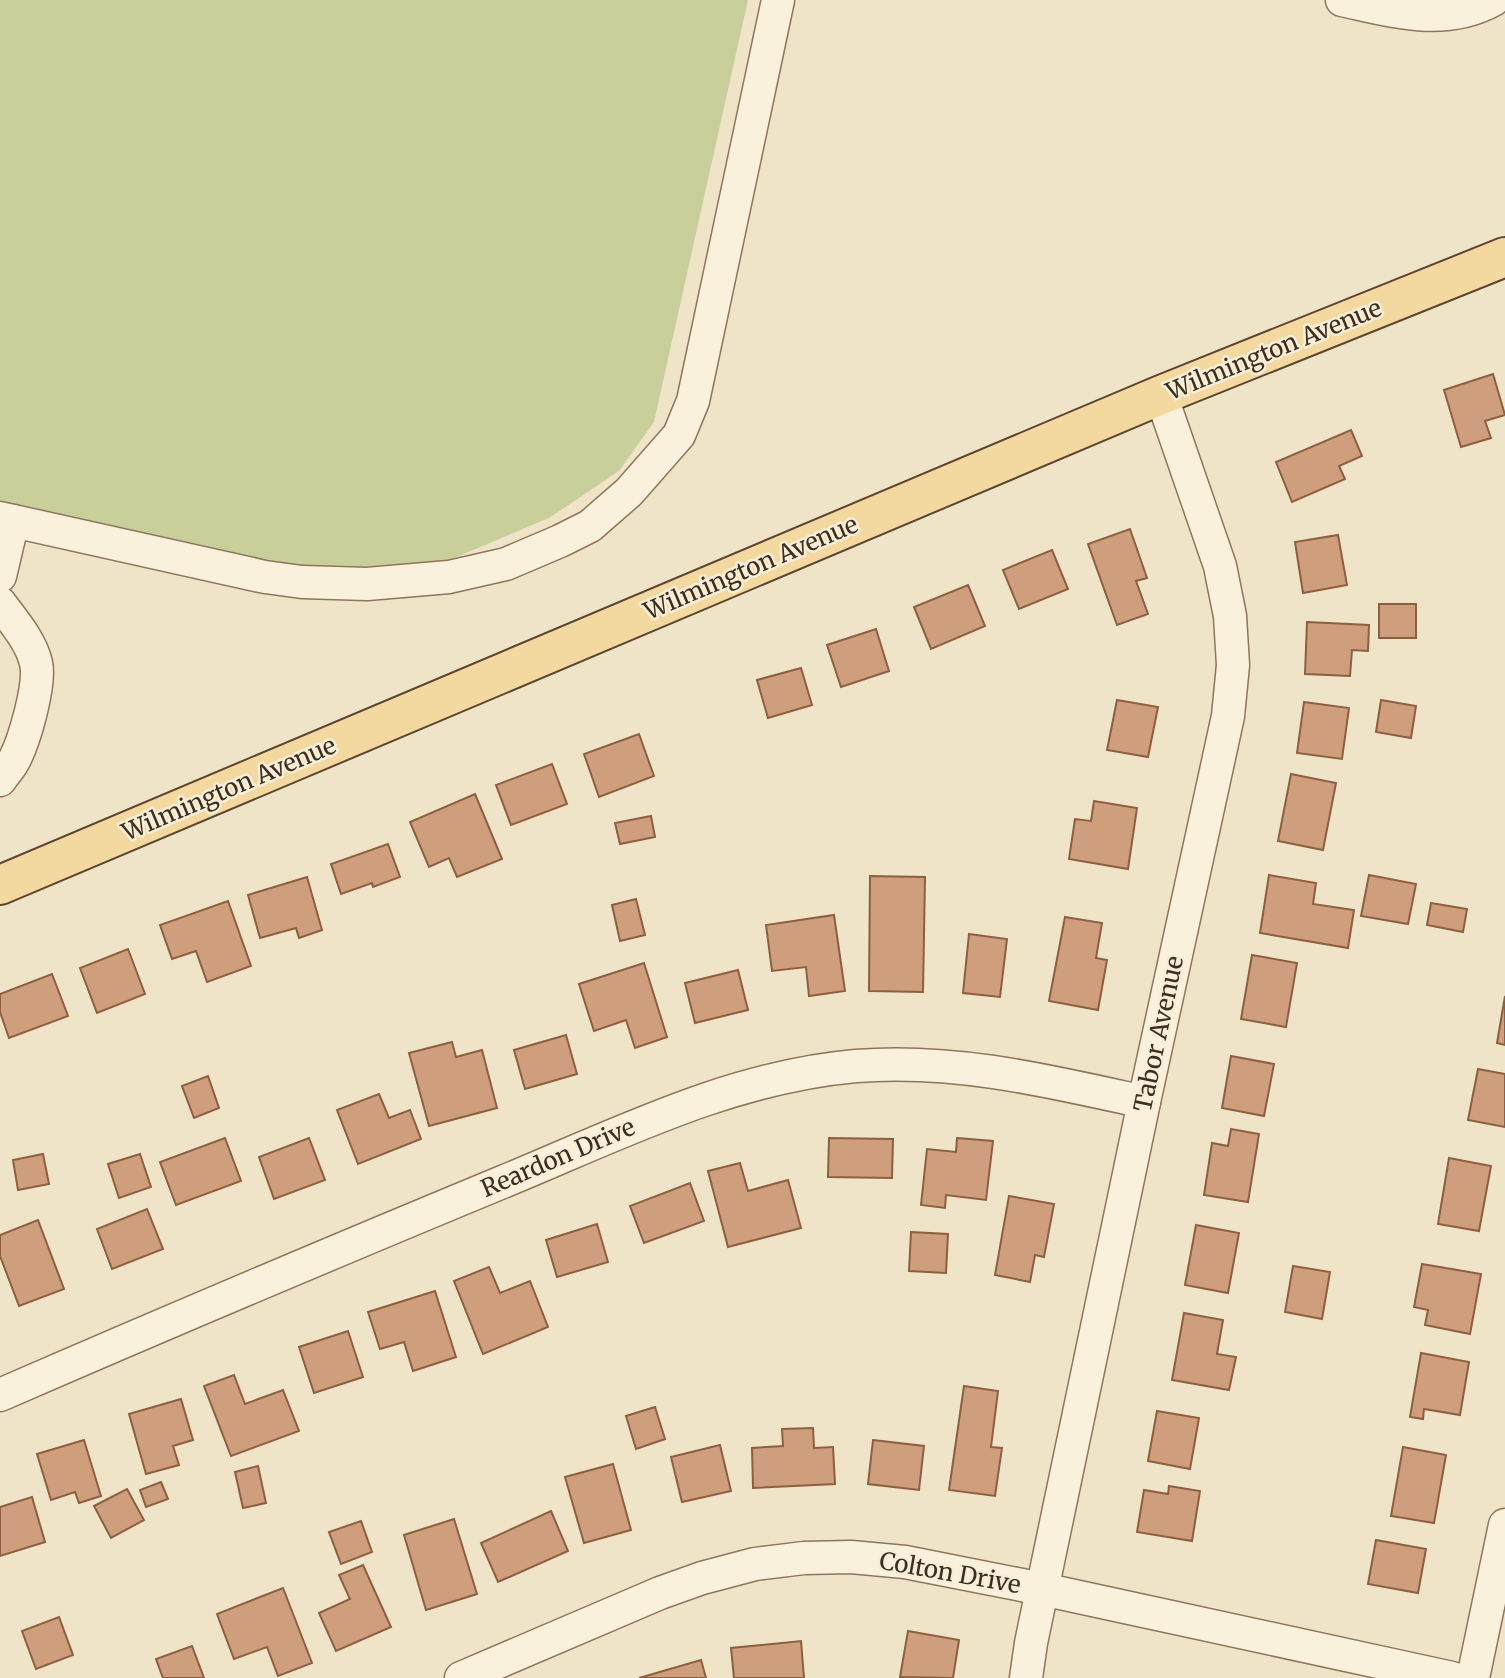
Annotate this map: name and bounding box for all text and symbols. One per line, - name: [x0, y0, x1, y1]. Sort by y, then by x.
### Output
- street label: Wilmington Avenue: [1161, 292, 1386, 407]
- street label: Wilmington Avenue: [638, 508, 863, 627]
- street label: Wilmington Avenue: [116, 729, 341, 848]
- street label: Tabor Avenue: [1127, 953, 1190, 1115]
- street label: Reardon Drive: [476, 1111, 640, 1204]
- street label: Colton Drive: [877, 1545, 1023, 1600]

